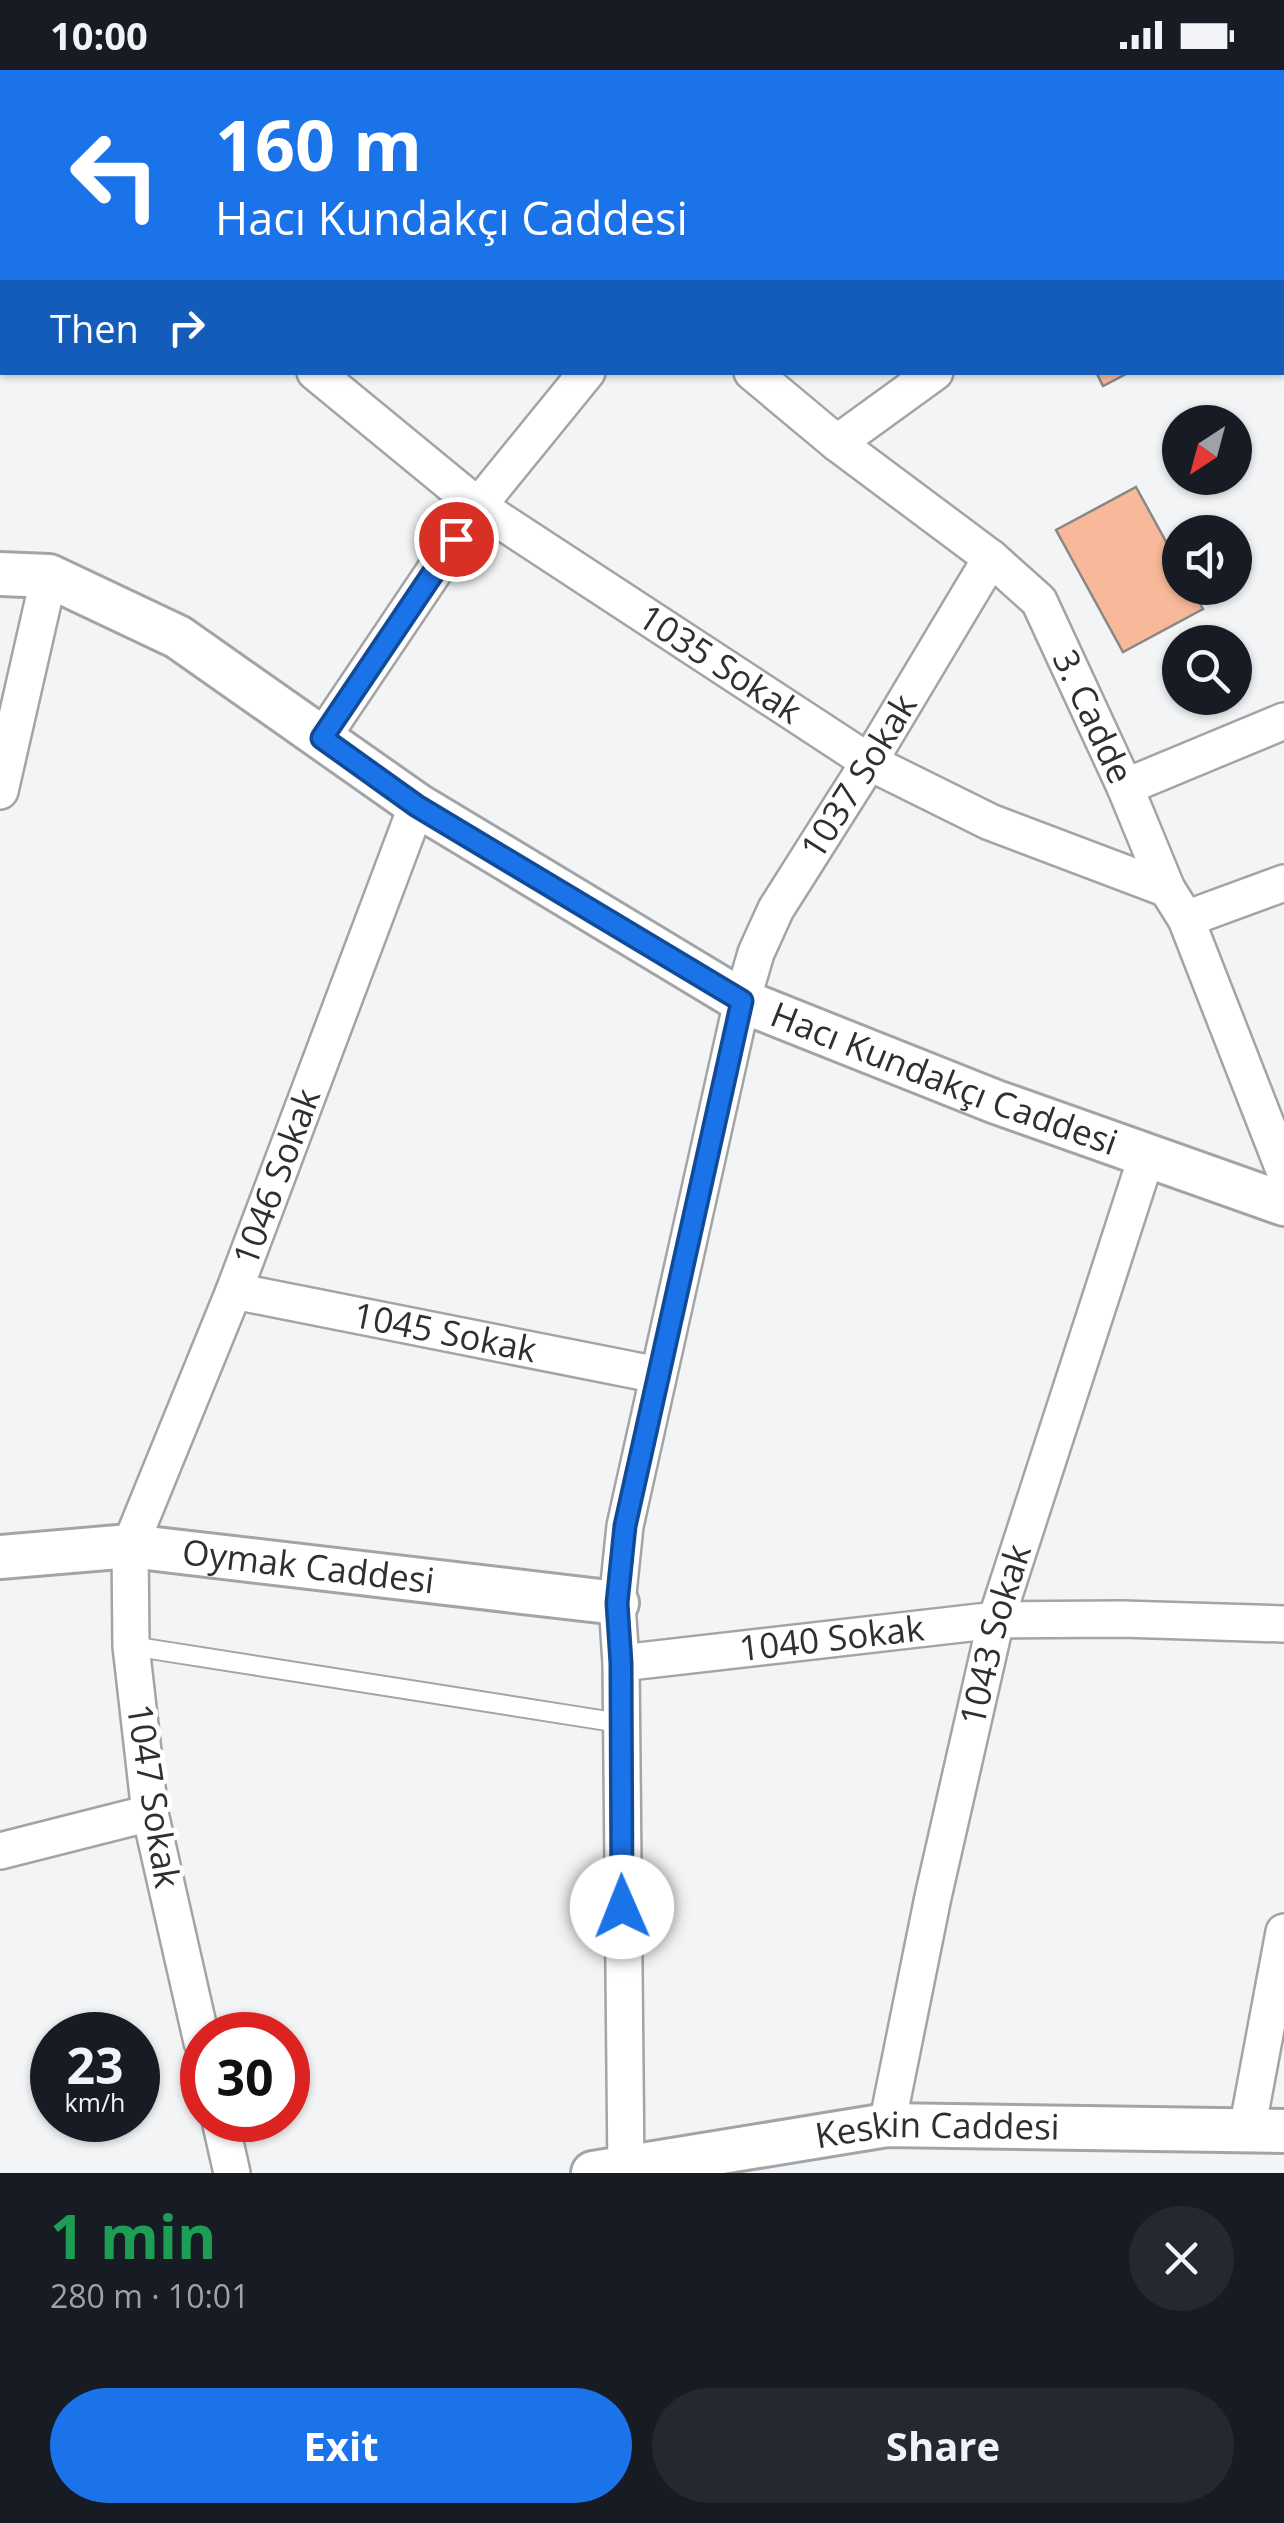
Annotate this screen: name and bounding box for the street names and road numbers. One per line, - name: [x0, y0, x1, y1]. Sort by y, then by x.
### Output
- street label: 1035 Sokak: [630, 593, 812, 734]
- street label: 3. Cadde: [1043, 642, 1145, 791]
- street label: 1037 Sokak: [789, 684, 927, 867]
- street label: Hacı Kundakçı Caddesi: [764, 990, 1124, 1165]
- street label: 1046 Sokak: [221, 1081, 330, 1272]
- street label: 1045 Sokak: [350, 1290, 541, 1373]
- street label: Oymak Caddesi: [180, 1527, 437, 1603]
- street label: 1043 Sokak: [948, 1537, 1041, 1730]
- street label: 1040 Sokak: [737, 1603, 927, 1671]
- street label: 1047 Sokak: [117, 1700, 192, 1892]
- street label: Keskin Caddesi: [811, 2100, 1060, 2158]

